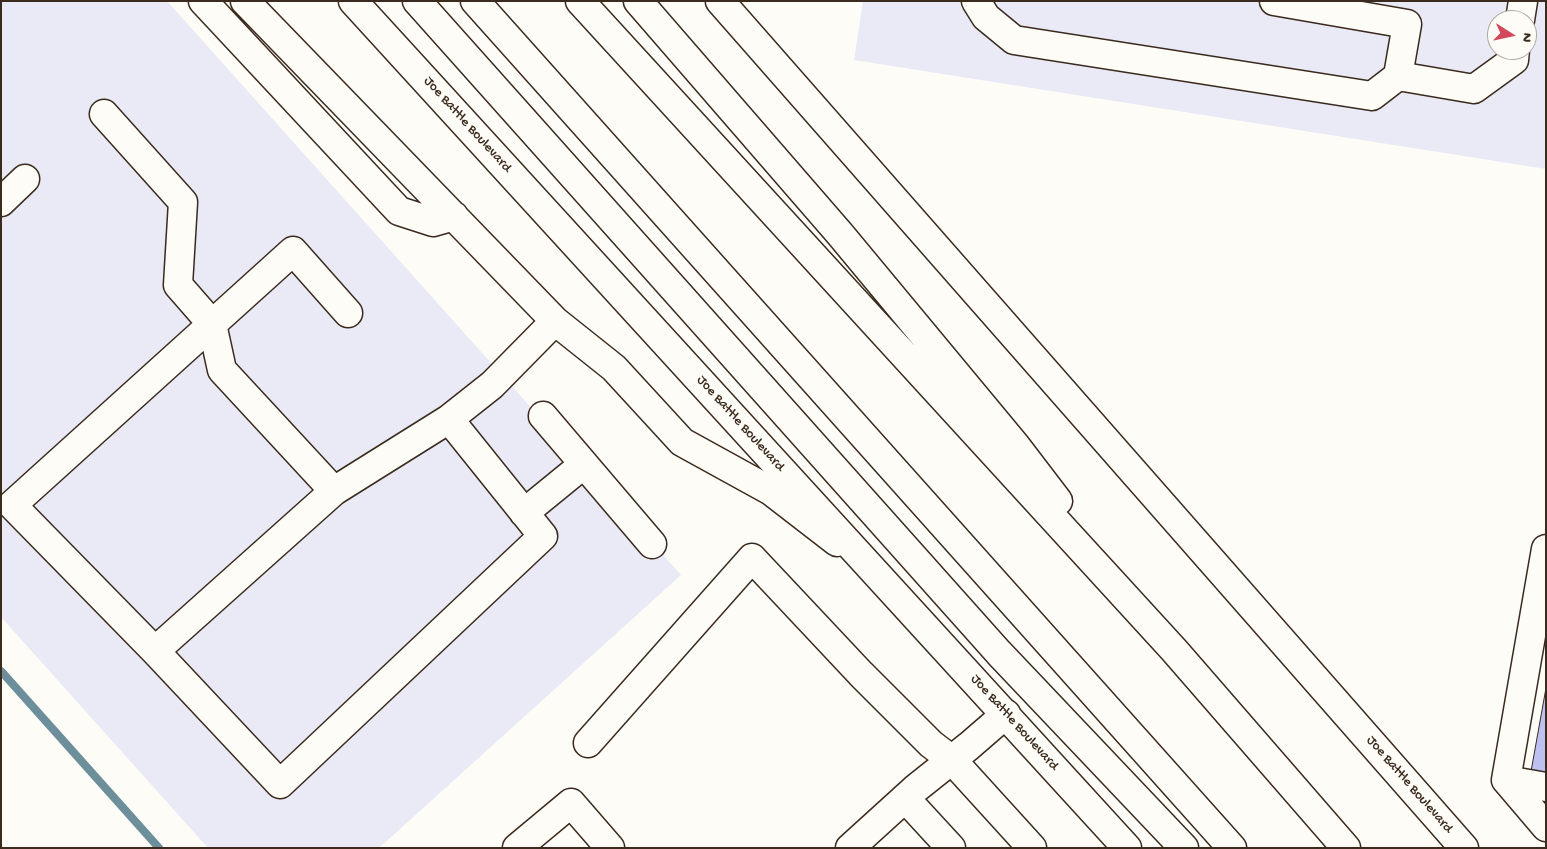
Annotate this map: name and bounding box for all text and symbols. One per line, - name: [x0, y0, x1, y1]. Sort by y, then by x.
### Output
- north arrow: [1487, 10, 1537, 60]
- text: N: [1517, 32, 1535, 43]
- street label: Joe Battle Boulevard: [419, 73, 515, 177]
- street label: Joe Battle Boulevard: [692, 372, 788, 476]
- street label: Joe Battle Boulevard: [966, 671, 1062, 775]
- street label: Joe Battle Boulevard: [1362, 733, 1456, 837]

